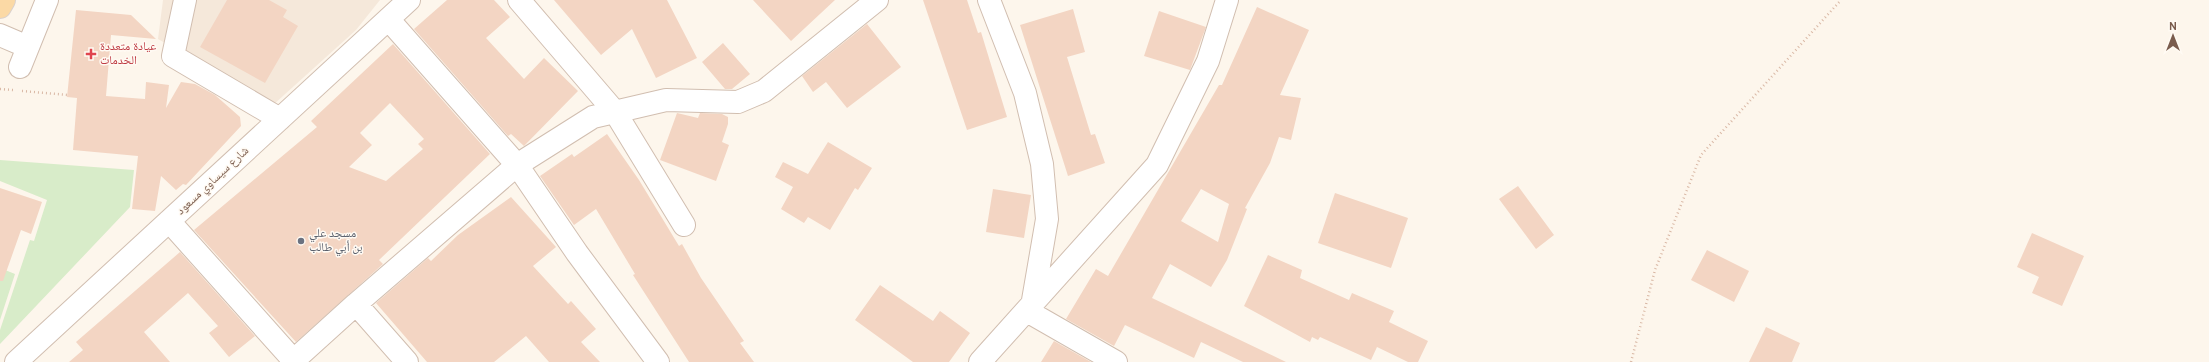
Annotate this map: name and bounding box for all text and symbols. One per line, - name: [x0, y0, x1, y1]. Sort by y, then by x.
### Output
- north arrow: [2153, 16, 2193, 56]
- text: N: [2169, 20, 2177, 34]
- place label: عيادة متعددة الخدمات: [100, 39, 156, 69]
- marker: عيادة متعددة الخدمات: [85, 48, 97, 60]
- street label: شارع سيساوي مسعود: [173, 143, 253, 220]
- place label: مسجد علي بن أبي طالب: [309, 226, 363, 257]
- marker: مسجد علي بن أبي طالب: [296, 236, 306, 246]

